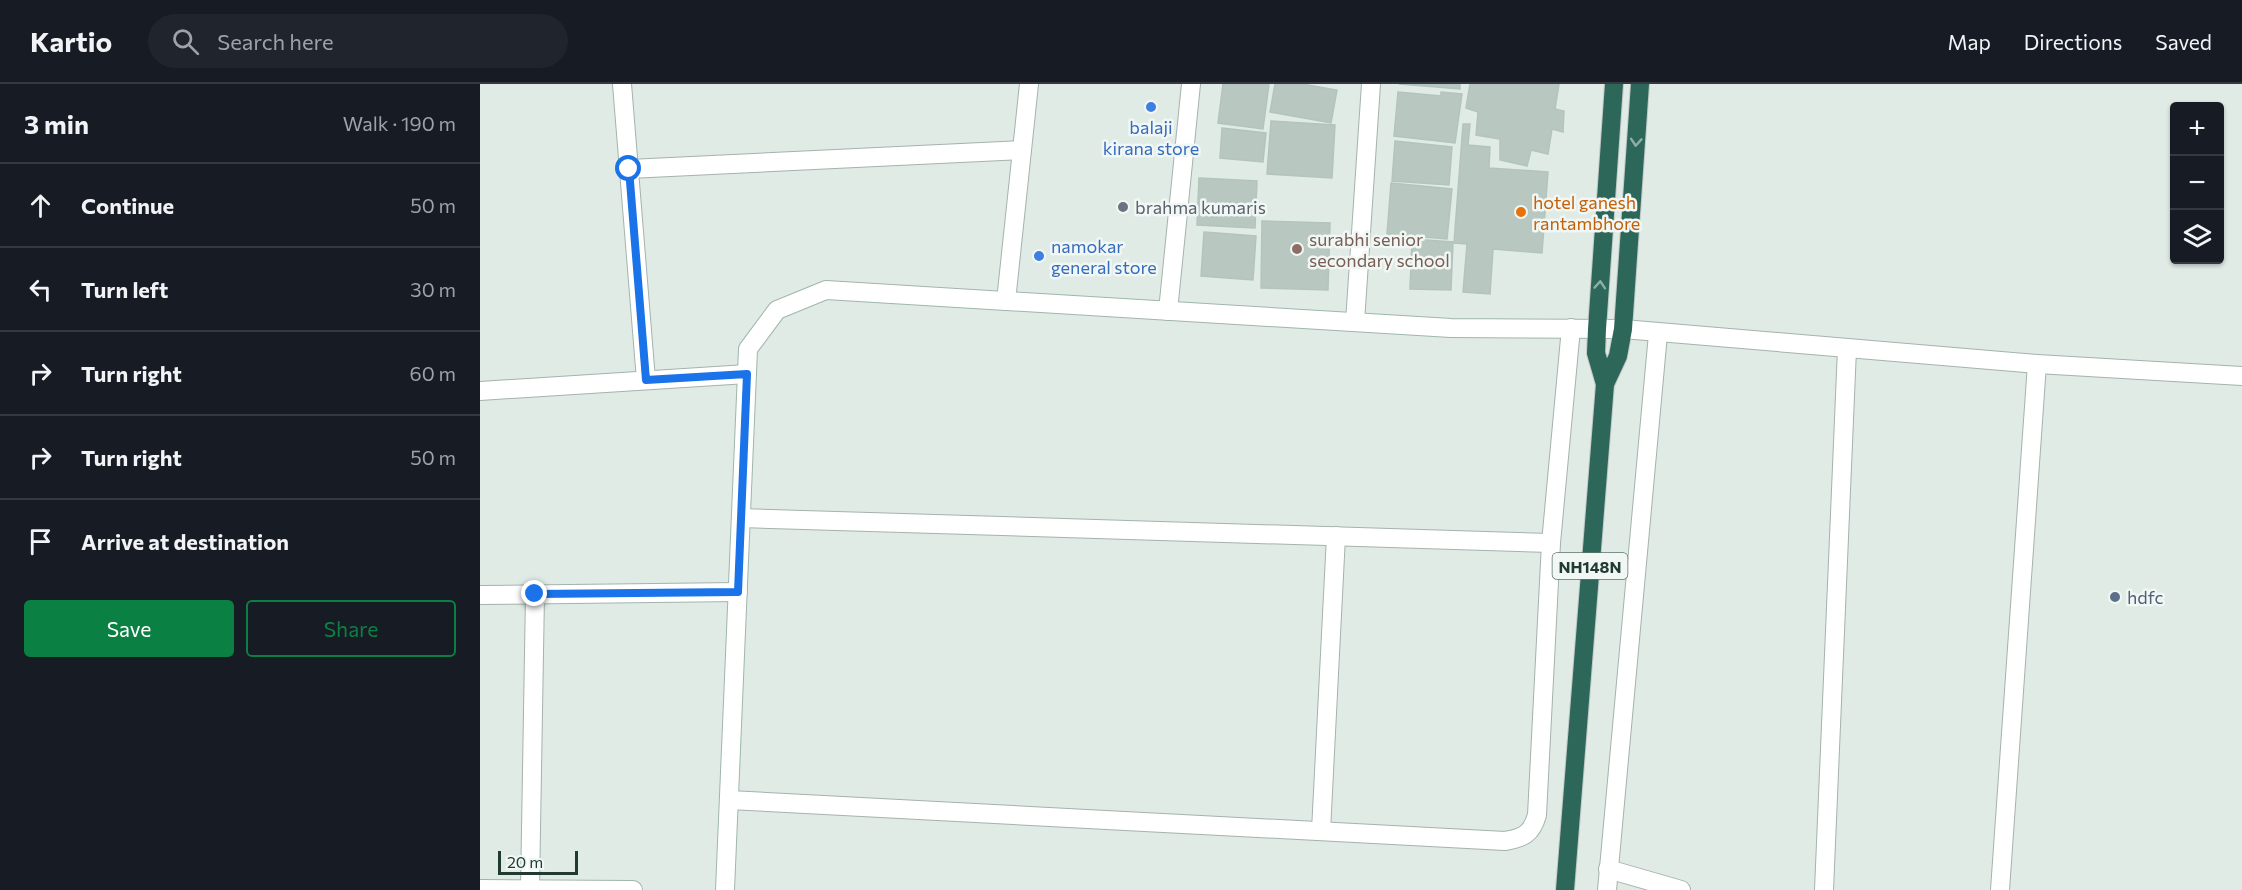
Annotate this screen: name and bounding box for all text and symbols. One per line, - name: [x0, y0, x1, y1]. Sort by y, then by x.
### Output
- search box: [148, 14, 568, 68]
- text: Kartio: [30, 24, 112, 58]
- icon: search: [169, 25, 202, 58]
- text: Search here: [217, 28, 334, 55]
- text: Map: [1948, 29, 1991, 54]
- text: Directions: [2024, 29, 2122, 54]
- text: Saved: [2155, 29, 2212, 54]
- marker: balaji kirana store: [1144, 100, 1158, 114]
- map controls: [2170, 102, 2224, 264]
- button: +: [2170, 102, 2224, 156]
- text: 3 min: [24, 108, 89, 139]
- text: Walk · 190 m: [343, 111, 456, 135]
- place label: balaji kirana store: [1103, 116, 1199, 159]
- one-way arrow: [1630, 138, 1643, 147]
- route start: [615, 155, 641, 181]
- button: −: [2170, 156, 2224, 210]
- icon: ahead: [24, 189, 57, 222]
- place label: hotel ganesh rantambhore: [1533, 191, 1640, 234]
- text: Continue: [81, 192, 174, 219]
- text: 50 m: [410, 193, 456, 217]
- place label: brahma kumaris: [1135, 196, 1266, 218]
- marker: brahma kumaris: [1116, 200, 1130, 214]
- marker: hotel ganesh rantambhore: [1514, 205, 1528, 219]
- button: layers: [2170, 210, 2224, 264]
- place label: surabhi senior secondary school: [1309, 228, 1450, 271]
- place label: namokar general store: [1051, 235, 1157, 278]
- marker: surabhi senior secondary school: [1290, 242, 1304, 256]
- marker: namokar general store: [1032, 249, 1046, 263]
- icon: left: [24, 273, 57, 306]
- text: Turn left: [81, 276, 168, 303]
- text: 30 m: [410, 277, 456, 301]
- one-way arrow: [1593, 280, 1606, 289]
- icon: right: [24, 357, 57, 390]
- text: Turn right: [81, 360, 182, 387]
- text: 60 m: [410, 361, 456, 385]
- icon: right: [24, 441, 57, 474]
- text: Turn right: [81, 444, 182, 471]
- text: 50 m: [410, 445, 456, 469]
- icon: arrive: [24, 525, 57, 558]
- text: Arrive at destination: [81, 528, 289, 555]
- road number: NH148N: [1552, 553, 1628, 579]
- route end: [521, 580, 547, 606]
- place label: hdfc: [2127, 586, 2163, 608]
- marker: hdfc: [2108, 590, 2122, 604]
- button: Save: [24, 600, 234, 657]
- button: Share: [246, 600, 456, 657]
- scale bar: [498, 848, 578, 876]
- text: 20 m: [507, 852, 543, 871]

